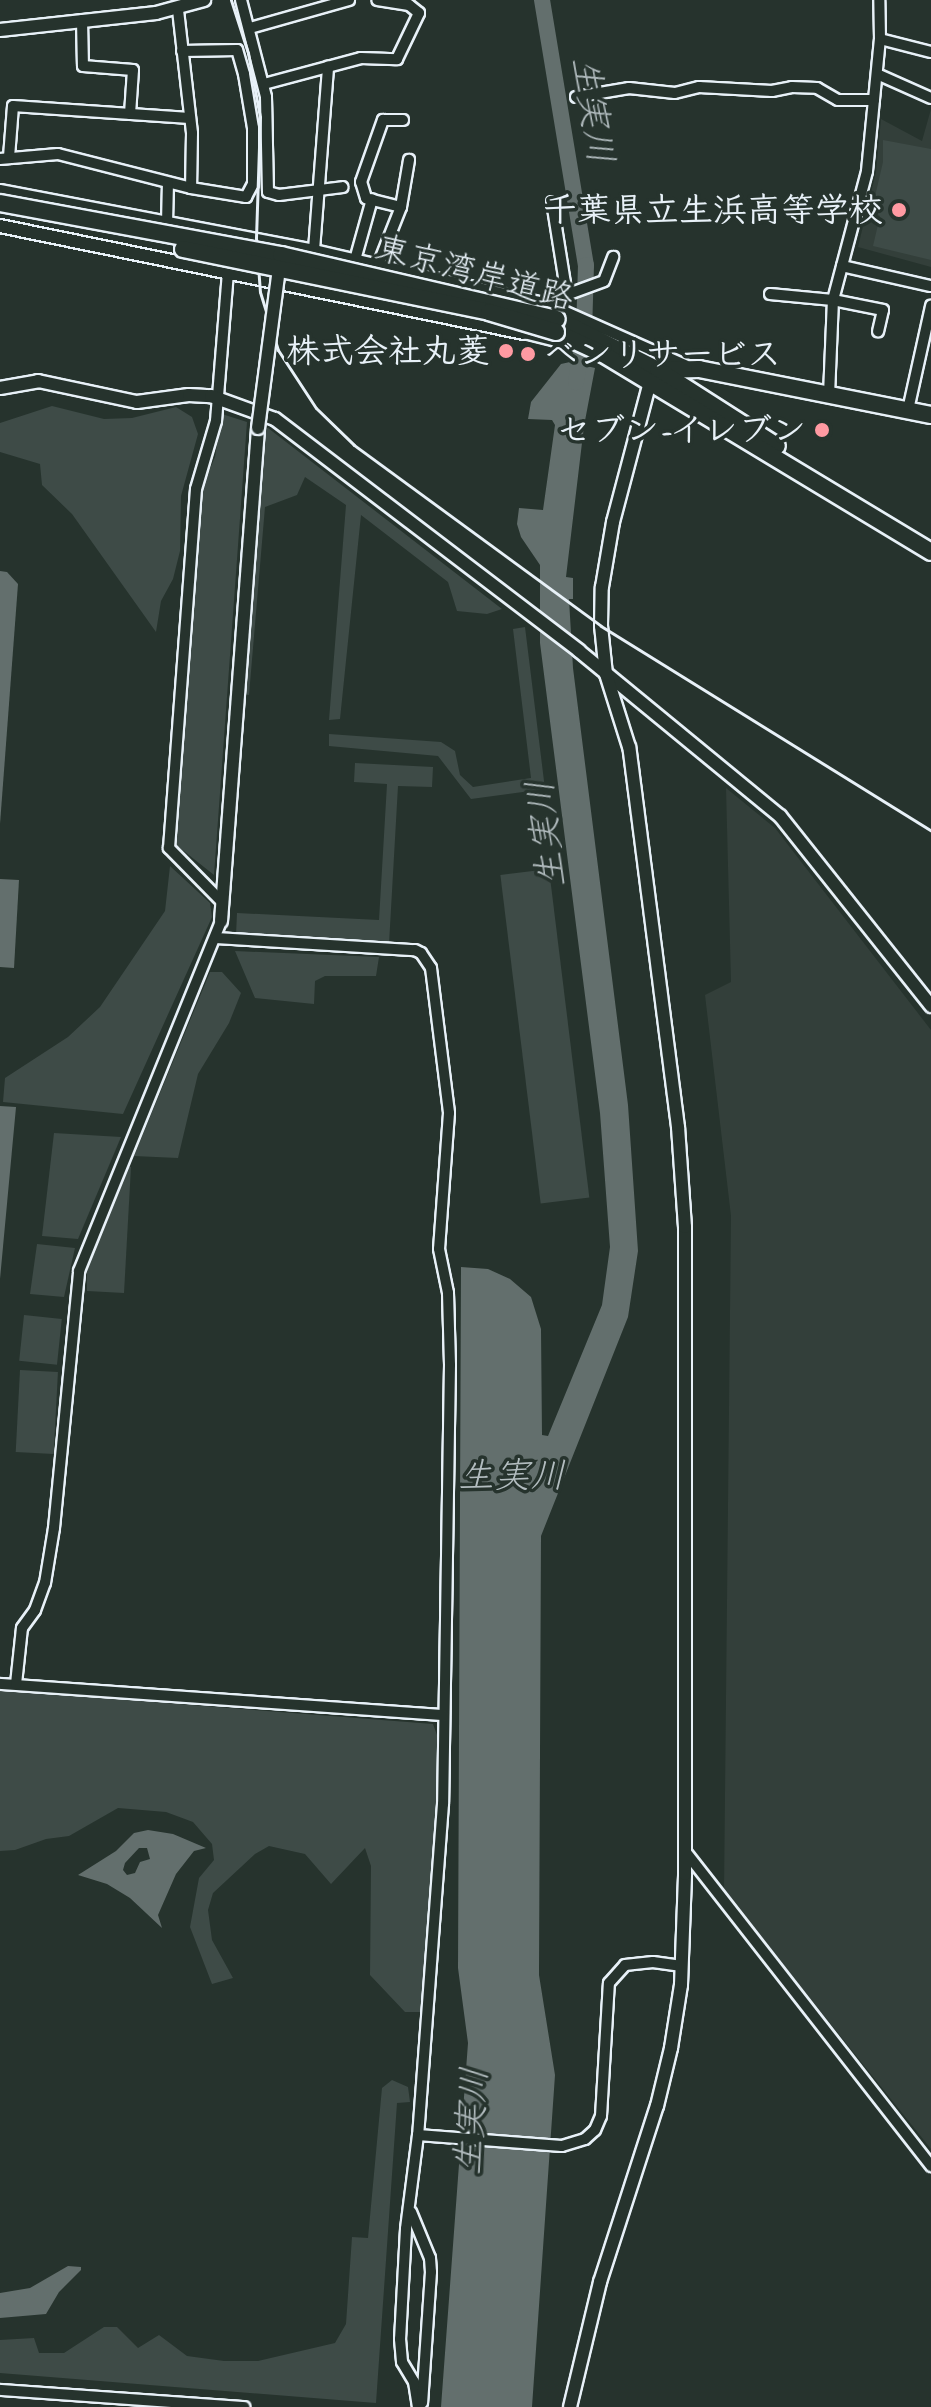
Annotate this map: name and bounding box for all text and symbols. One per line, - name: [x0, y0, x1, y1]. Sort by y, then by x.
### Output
- water label: 生実川: [563, 53, 623, 167]
- place label: 千葉県立生浜高等学校: [543, 190, 883, 230]
- marker: 千葉県立生浜高等学校: [890, 201, 908, 219]
- street label: 東京湾岸道路: [371, 226, 579, 318]
- place label: 株式会社丸菱: [286, 331, 490, 371]
- place label: ベンリサービス: [544, 334, 782, 374]
- marker: 株式会社丸菱: [497, 342, 515, 360]
- marker: ベンリサービス: [519, 345, 537, 363]
- place label: セブン-イレブン: [557, 410, 806, 450]
- marker: セブン-イレブン: [813, 421, 831, 439]
- water label: 生実川: [518, 778, 574, 890]
- water label: 生実川: [458, 1454, 566, 1498]
- water label: 生実川: [446, 2066, 496, 2176]

